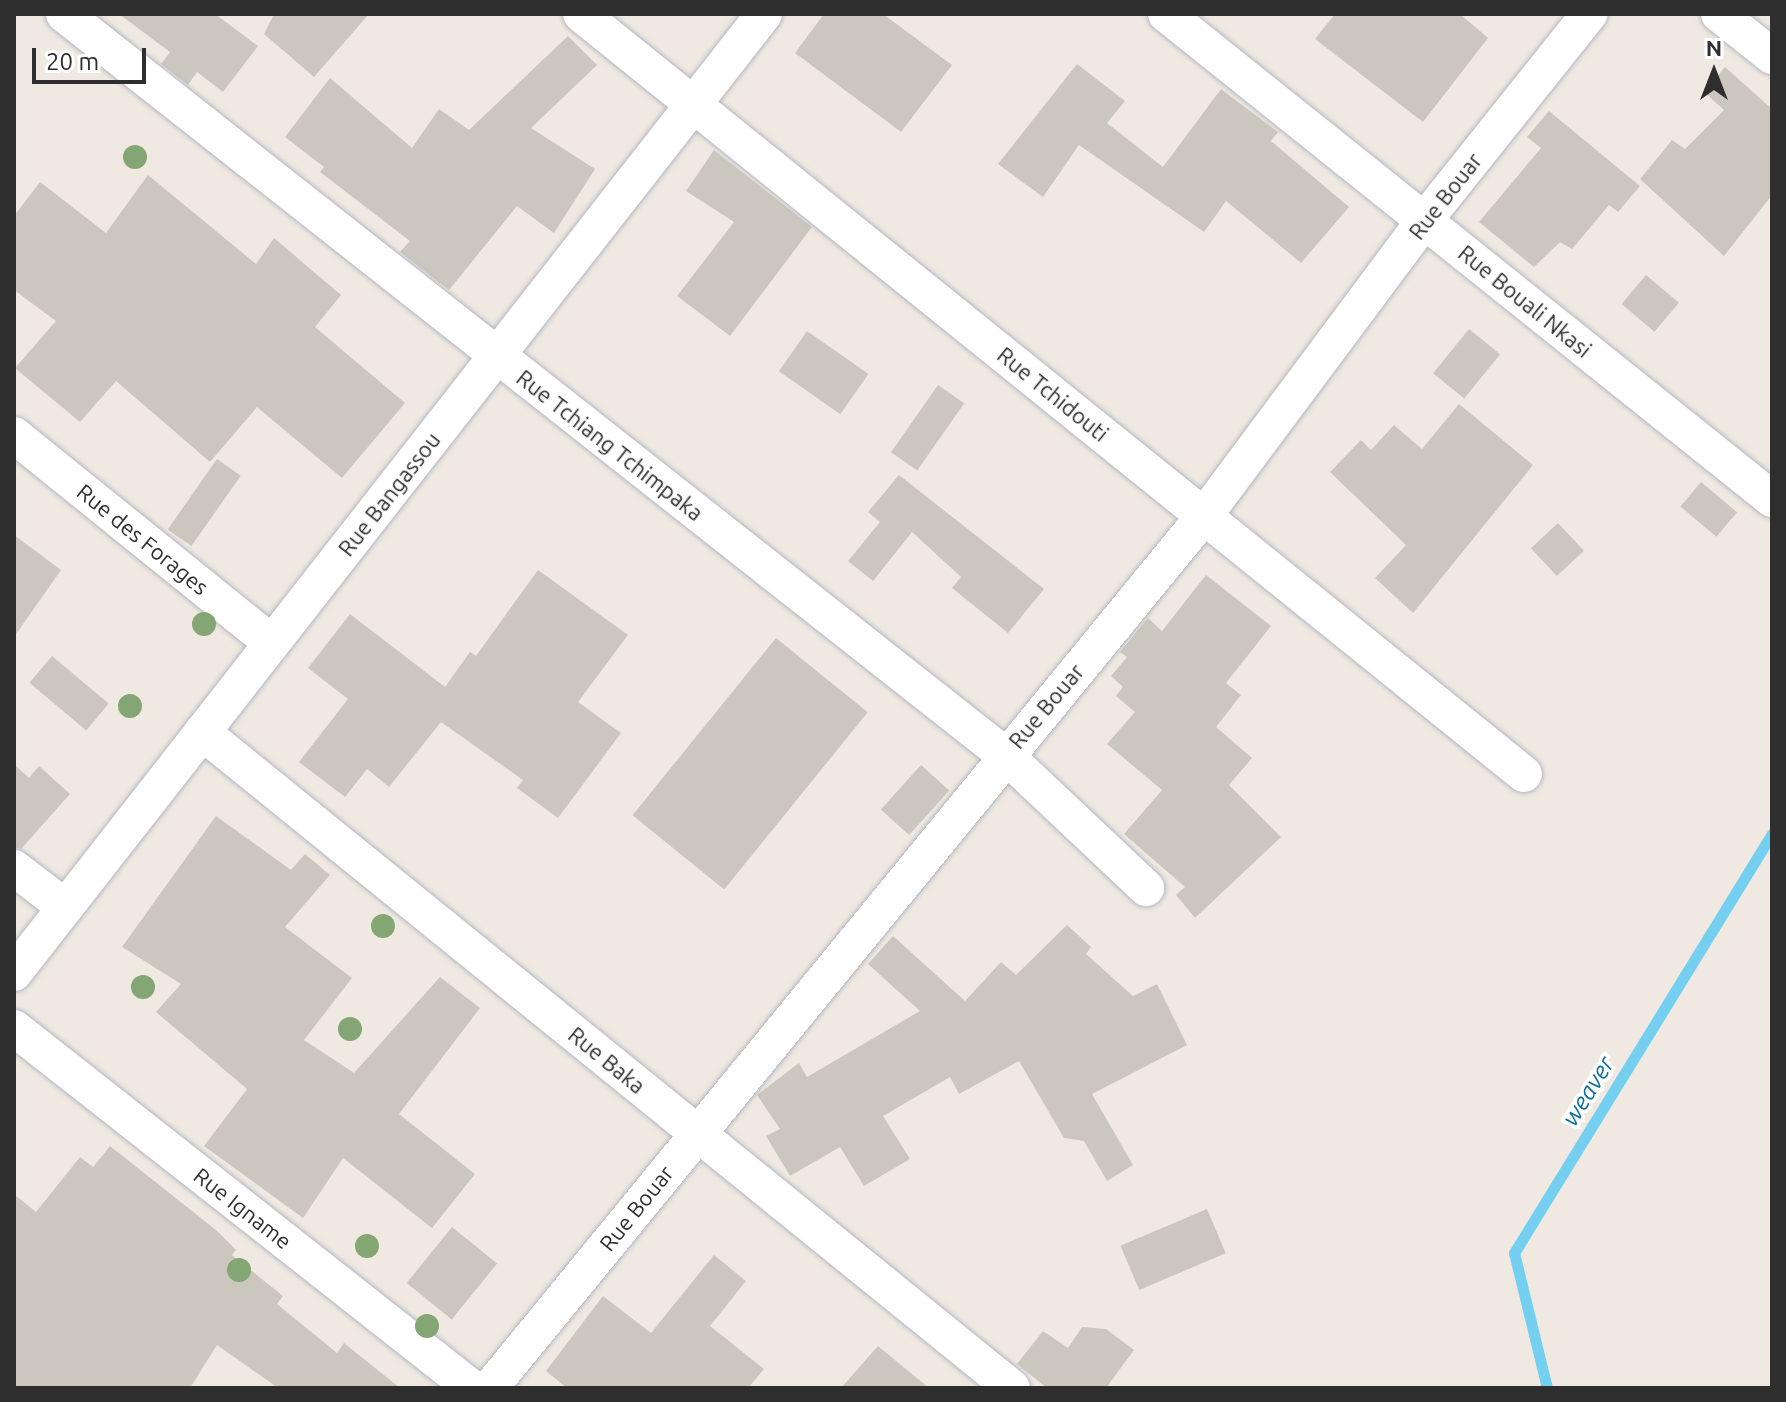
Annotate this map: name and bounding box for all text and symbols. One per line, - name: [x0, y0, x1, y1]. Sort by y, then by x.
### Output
- scale bar: [36, 32, 150, 82]
- north arrow: [1674, 32, 1754, 112]
- text: N: [1706, 35, 1722, 60]
- text: 20 m: [46, 48, 99, 75]
- street label: Rue Bouar: [1403, 147, 1487, 245]
- street label: Rue Bouali Nkasi: [1453, 239, 1597, 363]
- street label: Rue Tchidouti: [992, 341, 1114, 447]
- street label: Rue Tchiang Tchimpaka: [512, 364, 708, 526]
- street label: Rue Bangassou: [332, 427, 446, 561]
- street label: Rue des Forages: [72, 478, 214, 600]
- street label: Rue Bouar: [1003, 658, 1089, 754]
- street label: Rue Baka: [563, 1021, 651, 1099]
- water label: weaver: [1556, 1051, 1620, 1131]
- street label: Rue Bouar: [593, 1160, 679, 1256]
- street label: Rue Igname: [189, 1162, 297, 1254]

